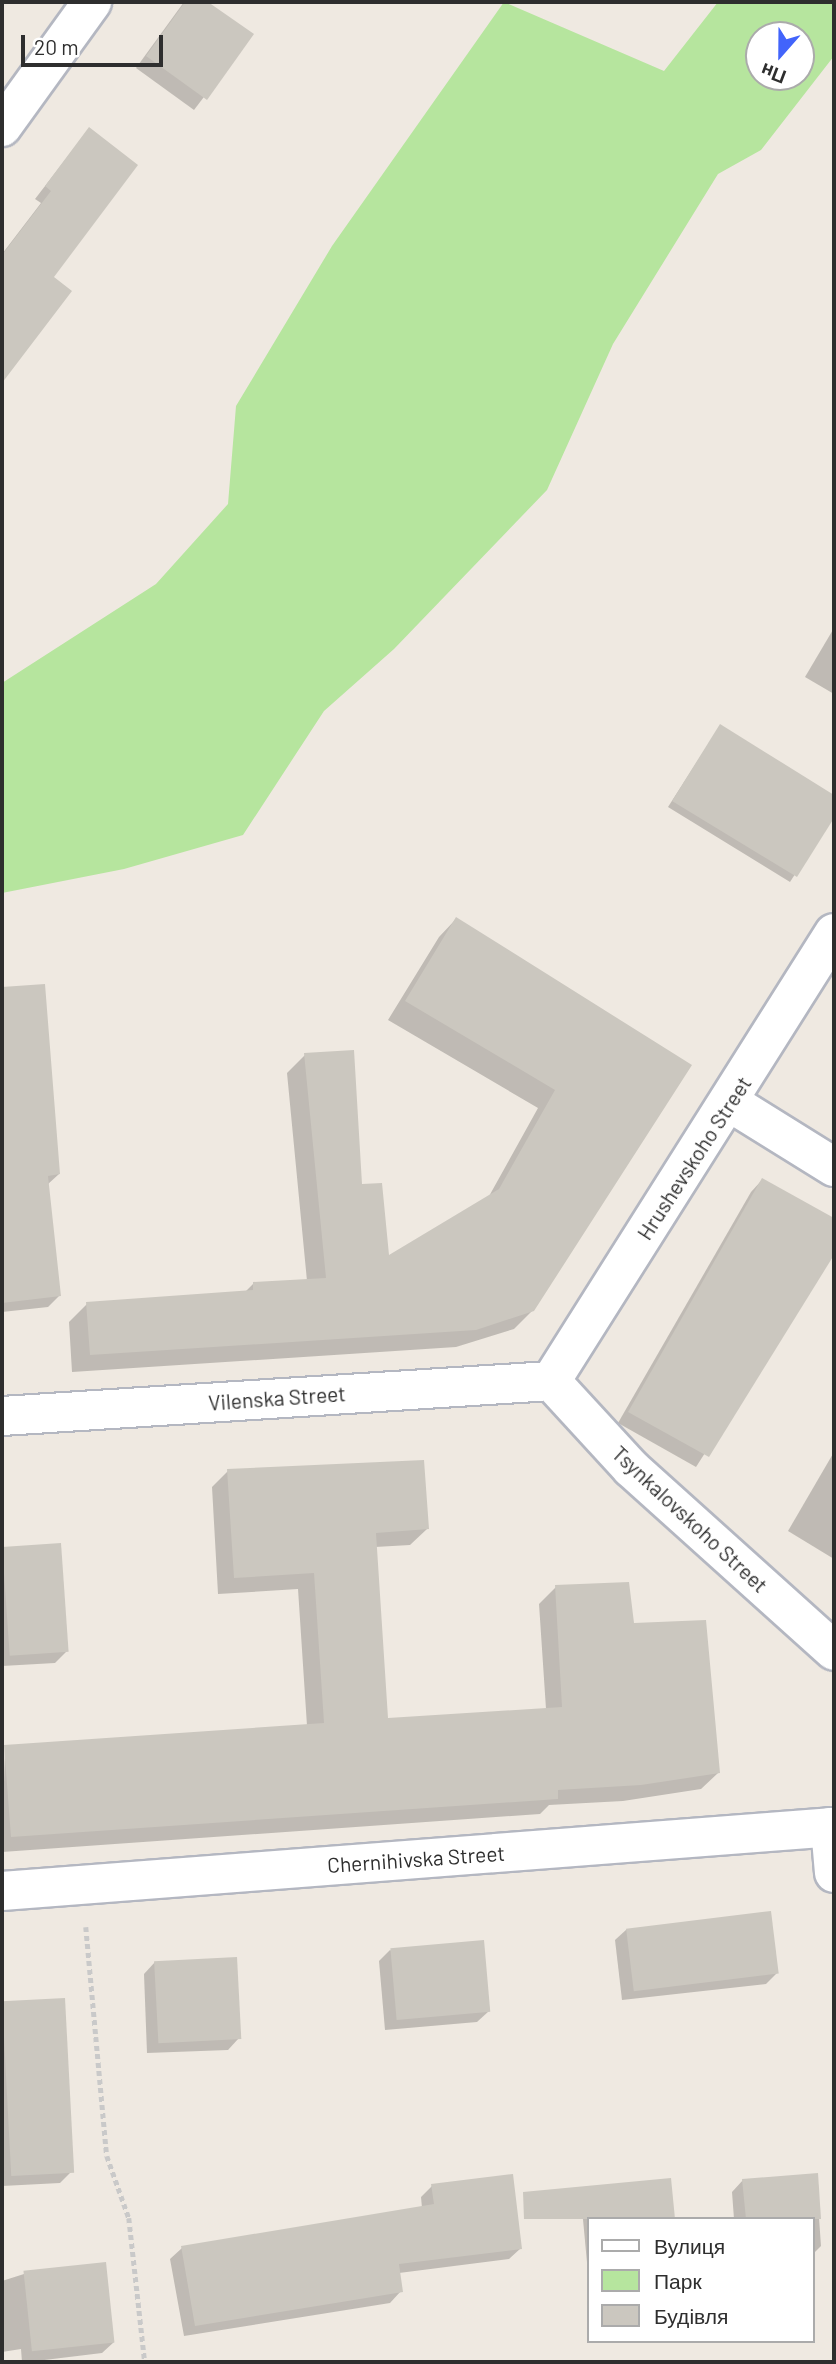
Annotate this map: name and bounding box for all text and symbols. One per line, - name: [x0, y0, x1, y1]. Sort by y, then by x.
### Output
- scale bar: [24, 21, 166, 65]
- north arrow: [745, 21, 815, 91]
- text: 20 m: [34, 34, 79, 59]
- text: Пн: [757, 59, 789, 89]
- street label: Hrushevskoho Street: [632, 1071, 756, 1245]
- street label: Vilenska Street: [207, 1381, 347, 1415]
- street label: Tsynkalovskoho Street: [607, 1440, 773, 1598]
- street label: Chernihivska Street: [326, 1840, 506, 1878]
- legend: [588, 2217, 815, 2343]
- text: Вулиця: [654, 2233, 725, 2258]
- text: Парк: [654, 2268, 702, 2293]
- text: Будівля: [654, 2303, 728, 2328]

